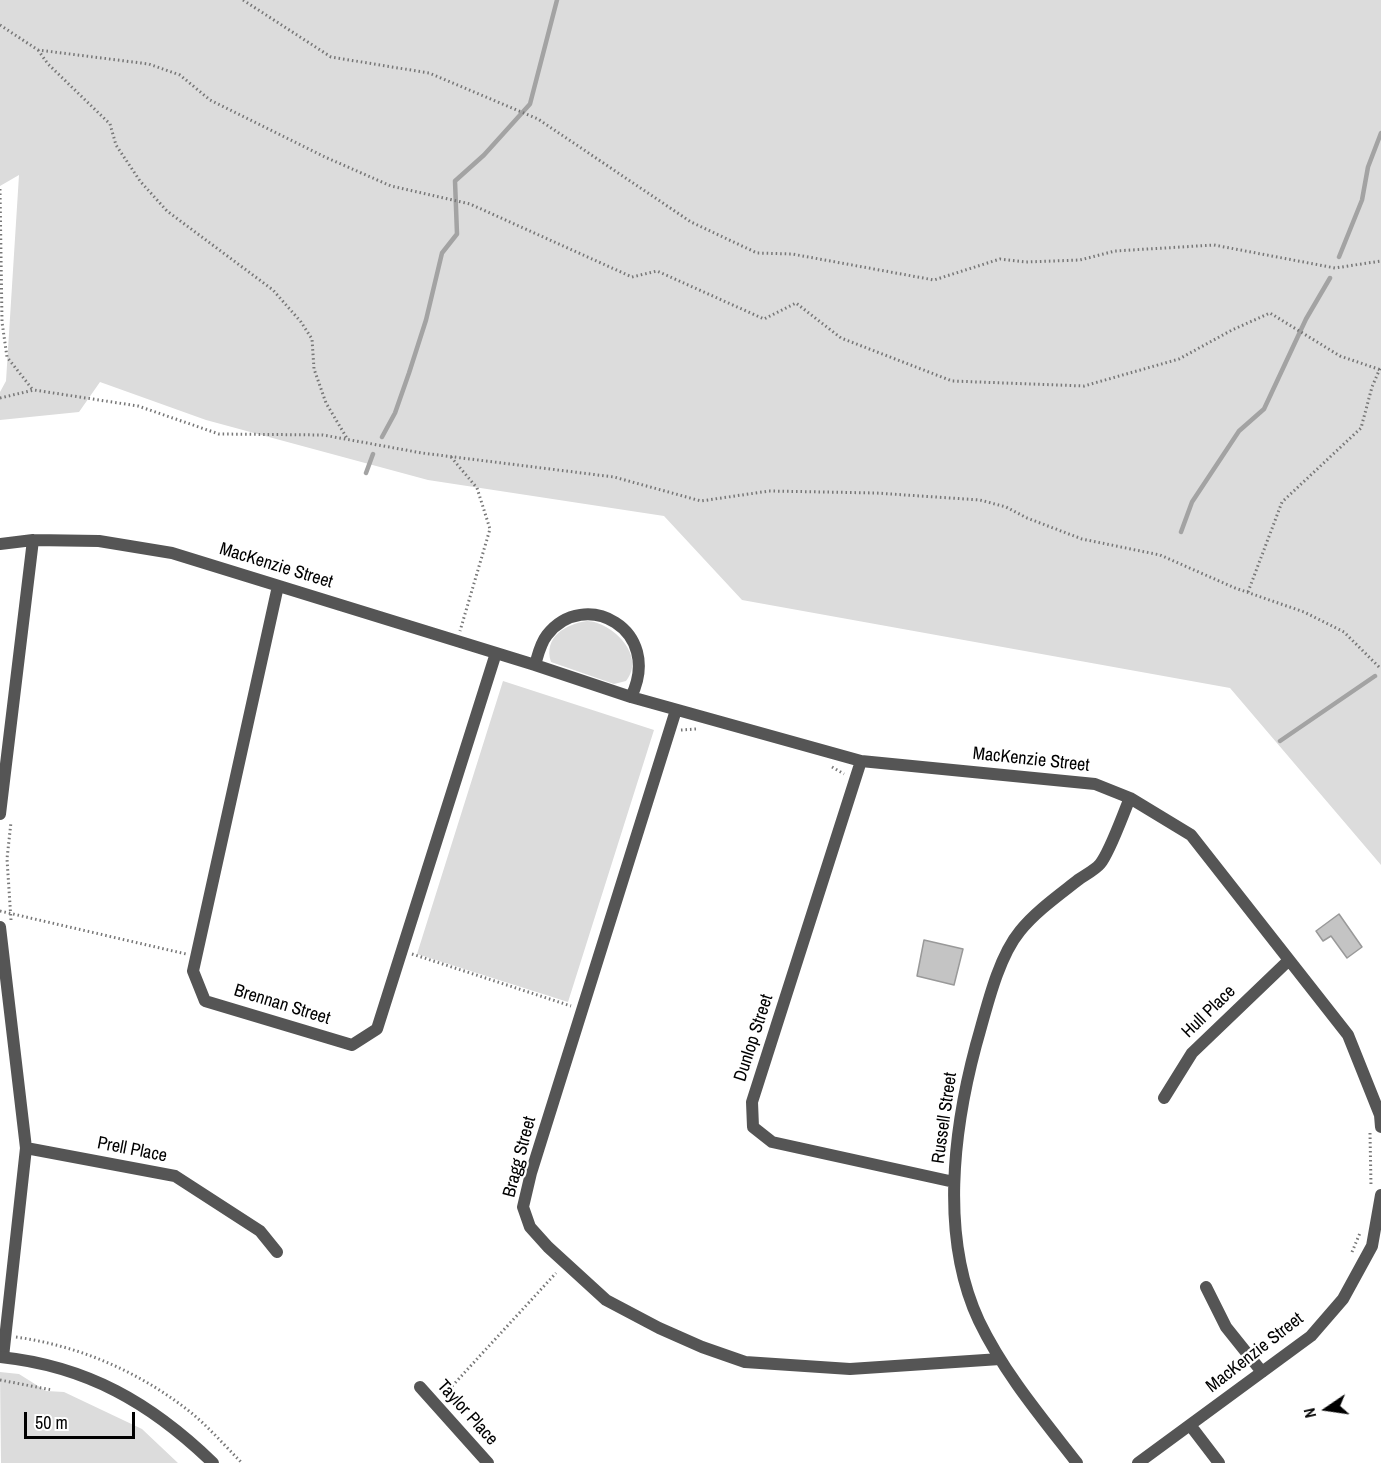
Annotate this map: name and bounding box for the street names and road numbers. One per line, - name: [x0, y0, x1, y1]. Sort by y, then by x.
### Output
- street label: MacKenzie Street: [217, 539, 335, 593]
- street label: MacKenzie Street: [972, 743, 1090, 777]
- street label: Brennan Street: [231, 980, 333, 1030]
- street label: Hull Place: [1178, 981, 1240, 1043]
- street label: Dunlop Street: [730, 992, 778, 1084]
- street label: Russell Street: [928, 1071, 962, 1165]
- street label: Bragg Street: [499, 1114, 541, 1200]
- street label: Prell Place: [95, 1133, 169, 1167]
- street label: MacKenzie Street: [1202, 1308, 1308, 1398]
- street label: Taylor Place: [432, 1376, 502, 1450]

